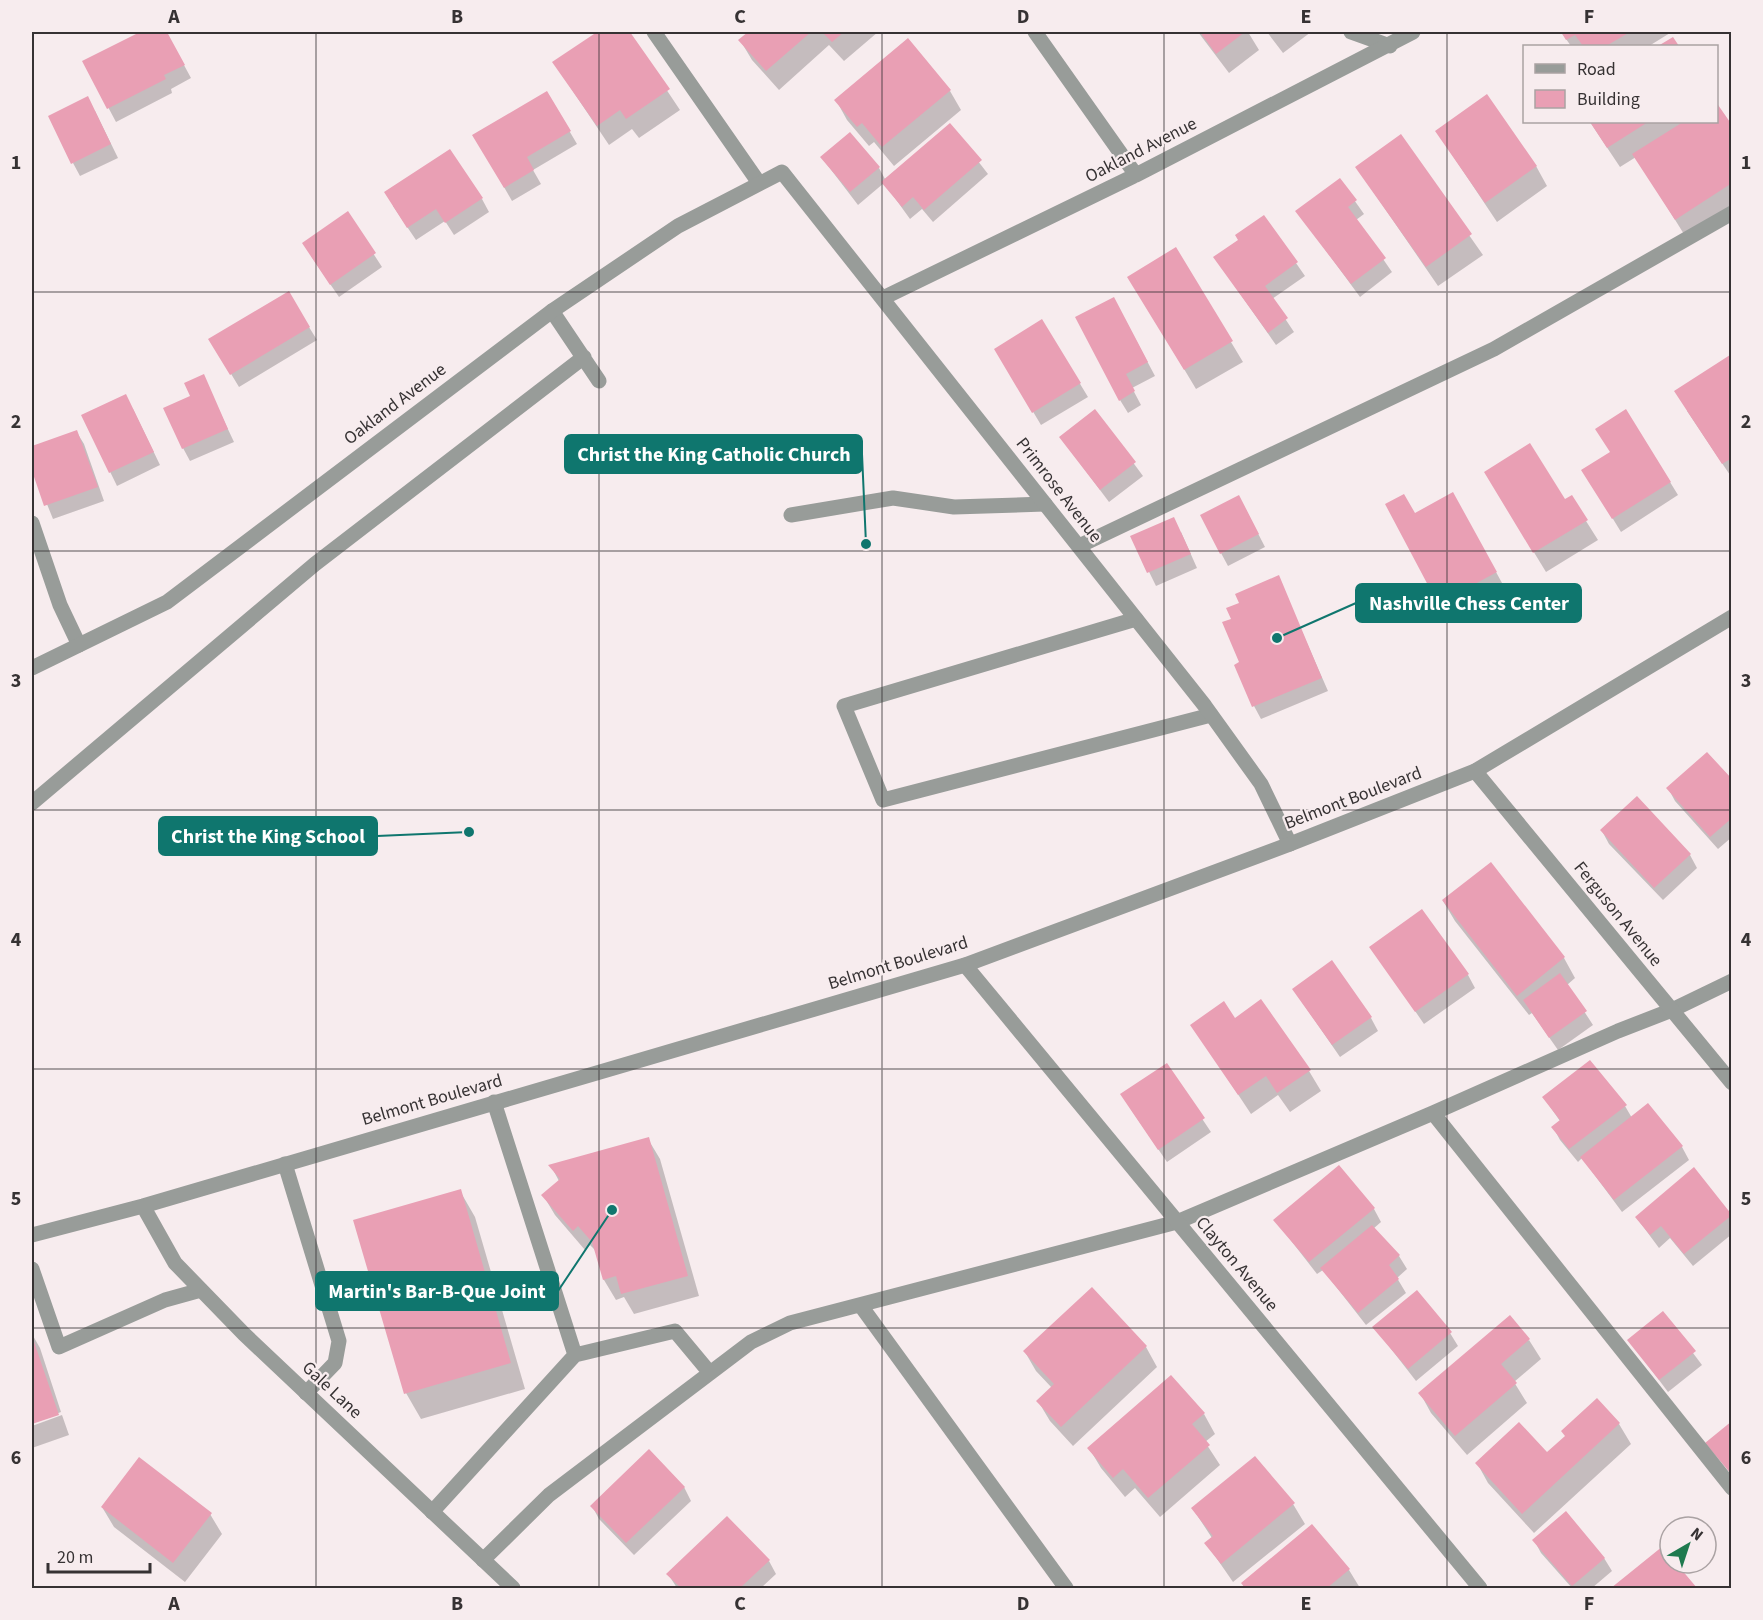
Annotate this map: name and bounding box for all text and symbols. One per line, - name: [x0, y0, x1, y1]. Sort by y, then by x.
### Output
- text: A: [167, 3, 180, 31]
- text: B: [451, 3, 463, 31]
- text: C: [734, 3, 746, 31]
- text: D: [1017, 3, 1029, 31]
- text: E: [1301, 3, 1311, 31]
- text: F: [1584, 3, 1594, 31]
- legend: [1523, 45, 1718, 123]
- text: Road: [1577, 57, 1616, 82]
- text: Building: [1577, 87, 1640, 112]
- street label: Oakland Avenue: [1081, 111, 1201, 189]
- text: 1: [11, 149, 21, 177]
- text: 1: [1741, 149, 1751, 177]
- street label: Oakland Avenue: [339, 357, 451, 451]
- text: 2: [11, 408, 21, 436]
- text: 2: [1741, 408, 1751, 436]
- street label: Primrose Avenue: [1010, 432, 1108, 548]
- callout: Christ the King Catholic Church: [565, 435, 862, 473]
- text: Christ the King Catholic Church: [577, 441, 851, 469]
- callout: Nashville Chess Center: [1356, 584, 1581, 622]
- text: Nashville Chess Center: [1369, 590, 1569, 618]
- text: 3: [11, 667, 21, 695]
- text: 3: [1741, 667, 1751, 695]
- street label: Belmont Boulevard: [1281, 760, 1425, 836]
- callout: Christ the King School: [159, 817, 377, 855]
- text: Christ the King School: [171, 823, 365, 851]
- street label: Ferguson Avenue: [1568, 856, 1668, 972]
- text: 4: [11, 926, 22, 954]
- text: 4: [1741, 926, 1752, 954]
- street label: Belmont Boulevard: [825, 930, 971, 996]
- street label: Belmont Boulevard: [359, 1068, 505, 1132]
- text: 5: [11, 1185, 21, 1213]
- text: 5: [1741, 1185, 1751, 1213]
- street label: Clayton Avenue: [1190, 1211, 1284, 1317]
- callout: Martin's Bar-B-Que Joint: [316, 1272, 558, 1310]
- text: Martin's Bar-B-Que Joint: [328, 1278, 546, 1306]
- street label: Gale Lane: [296, 1356, 368, 1424]
- text: 6: [11, 1444, 21, 1472]
- text: 6: [1741, 1444, 1751, 1472]
- north arrow: [1658, 1515, 1718, 1575]
- text: N: [1686, 1522, 1708, 1546]
- scale bar: [48, 1536, 150, 1574]
- text: 20 m: [57, 1545, 93, 1570]
- text: A: [167, 1590, 180, 1618]
- text: B: [451, 1590, 463, 1618]
- text: C: [734, 1590, 746, 1618]
- text: D: [1017, 1590, 1029, 1618]
- text: E: [1301, 1590, 1311, 1618]
- text: F: [1584, 1590, 1594, 1618]

